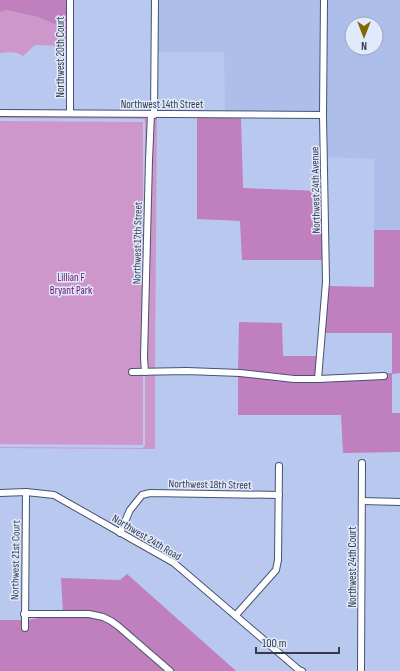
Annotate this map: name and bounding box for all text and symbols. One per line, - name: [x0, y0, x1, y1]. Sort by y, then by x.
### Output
- street label: Northwest 20th Court: [54, 16, 67, 98]
- north arrow: [344, 16, 384, 56]
- text: N: [361, 39, 367, 52]
- street label: Northwest 14th Street: [121, 98, 204, 111]
- street label: Northwest 24th Avenue: [308, 146, 323, 234]
- street label: Northwest 17th Street: [130, 201, 145, 284]
- park label: Lillian F Bryant Park: [50, 271, 93, 297]
- street label: Northwest 18th Street: [168, 477, 252, 492]
- street label: Northwest 24th Road: [110, 512, 184, 563]
- street label: Northwest 21st Court: [8, 519, 23, 600]
- street label: Northwest 24th Court: [346, 526, 359, 608]
- scale bar: [256, 629, 339, 655]
- text: 100 m: [262, 636, 287, 651]

